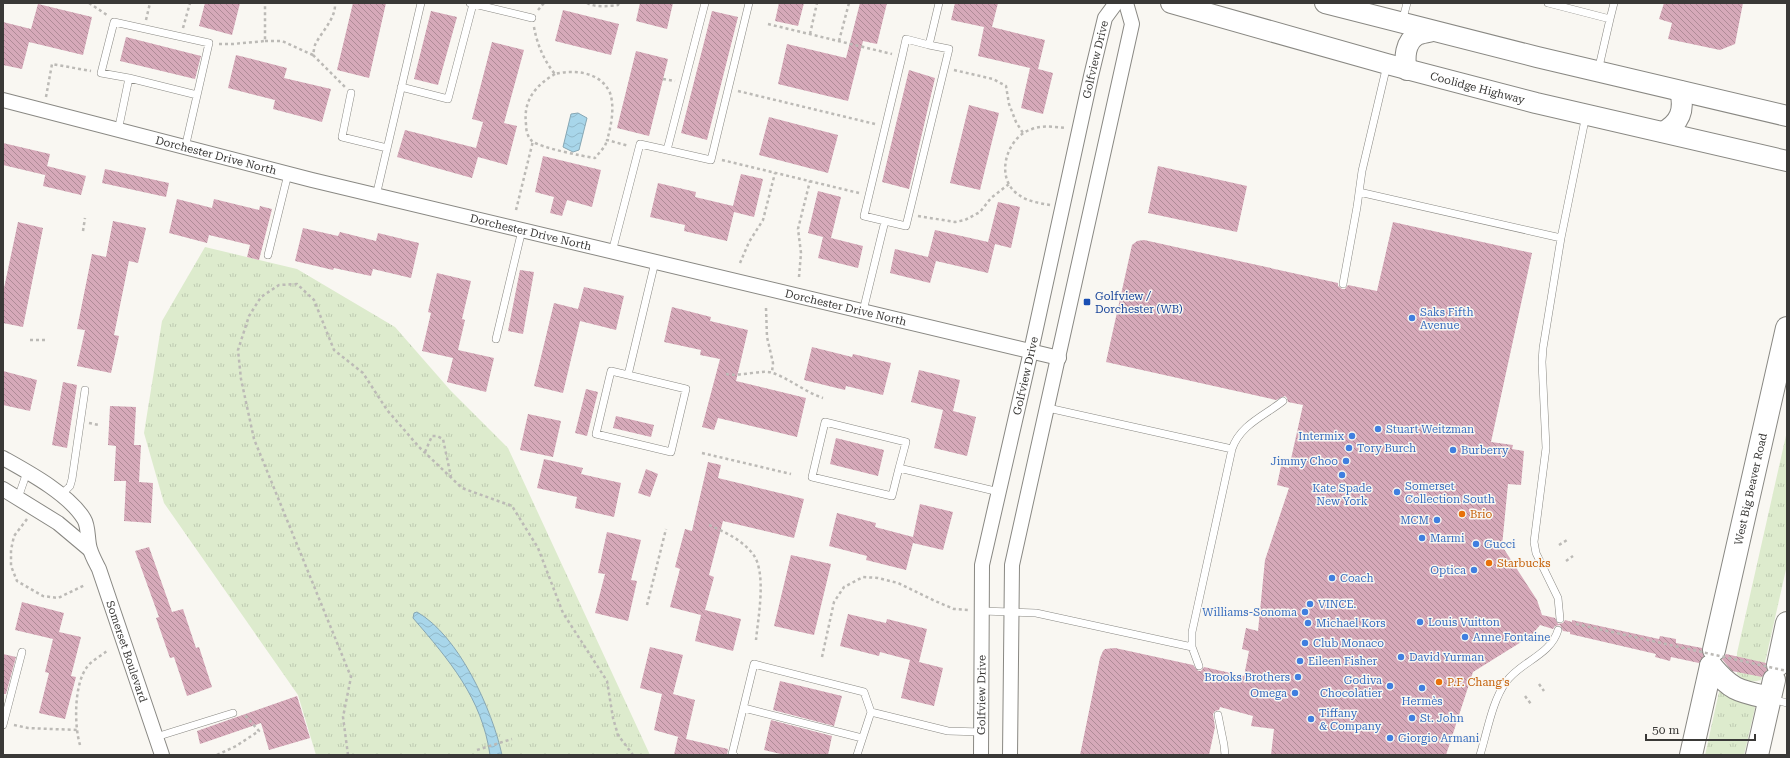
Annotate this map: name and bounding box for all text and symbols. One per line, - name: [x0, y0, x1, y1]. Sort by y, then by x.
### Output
- street label: Golfview Drive: [1080, 19, 1111, 100]
- street label: Coolidge Highway: [1429, 69, 1527, 106]
- street label: Dorchester Drive North: [154, 133, 278, 177]
- street label: Dorchester Drive North: [469, 211, 593, 253]
- street label: Dorchester Drive North: [784, 286, 908, 328]
- place label: Golfview / Dorchester (WB): [1095, 290, 1183, 316]
- marker: Golfview / Dorchester (WB): [1082, 297, 1092, 307]
- place label: Saks Fifth Avenue: [1420, 306, 1474, 332]
- marker: Saks Fifth Avenue: [1407, 313, 1417, 323]
- street label: Golfview Drive: [1010, 335, 1040, 416]
- place label: Stuart Weitzman: [1386, 423, 1474, 436]
- marker: Stuart Weitzman: [1373, 424, 1383, 434]
- place label: Intermix: [1298, 430, 1345, 443]
- marker: Intermix: [1347, 431, 1357, 441]
- street label: West Big Beaver Road: [1731, 432, 1769, 546]
- place label: Tory Burch: [1357, 442, 1416, 455]
- marker: Tory Burch: [1344, 443, 1354, 453]
- place label: Burberry: [1461, 444, 1509, 457]
- marker: Burberry: [1448, 445, 1458, 455]
- place label: Jimmy Choo: [1271, 455, 1338, 468]
- marker: Jimmy Choo: [1341, 456, 1351, 466]
- marker: Kate Spade New York: [1337, 470, 1347, 480]
- place label: Somerset Collection South: [1405, 480, 1495, 506]
- place label: Kate Spade New York: [1312, 482, 1372, 508]
- marker: Somerset Collection South: [1392, 487, 1402, 497]
- place label: Brio: [1470, 508, 1492, 521]
- marker: Brio: [1457, 509, 1467, 519]
- place label: MCM: [1400, 514, 1429, 527]
- marker: MCM: [1432, 515, 1442, 525]
- place label: Marmi: [1430, 532, 1465, 545]
- marker: Marmi: [1417, 533, 1427, 543]
- place label: Gucci: [1484, 538, 1516, 551]
- marker: Gucci: [1471, 539, 1481, 549]
- place label: Starbucks: [1497, 557, 1551, 570]
- marker: Starbucks: [1484, 558, 1494, 568]
- place label: Optica: [1430, 564, 1466, 577]
- marker: Optica: [1469, 565, 1479, 575]
- place label: Coach: [1340, 572, 1374, 585]
- marker: Coach: [1327, 573, 1337, 583]
- place label: VINCE.: [1318, 598, 1357, 611]
- street label: Somerset Boulevard: [104, 599, 150, 704]
- marker: VINCE.: [1305, 599, 1315, 609]
- place label: Williams-Sonoma: [1202, 606, 1297, 619]
- marker: Williams-Sonoma: [1300, 607, 1310, 617]
- place label: Louis Vuitton: [1428, 616, 1500, 629]
- place label: Michael Kors: [1316, 617, 1386, 630]
- marker: Louis Vuitton: [1415, 617, 1425, 627]
- marker: Michael Kors: [1303, 618, 1313, 628]
- place label: Anne Fontaine: [1473, 631, 1550, 644]
- marker: Anne Fontaine: [1460, 632, 1470, 642]
- place label: Club Monaco: [1313, 637, 1384, 650]
- marker: Club Monaco: [1300, 638, 1310, 648]
- place label: David Yurman: [1409, 651, 1484, 664]
- marker: David Yurman: [1396, 652, 1406, 662]
- street label: Golfview Drive: [975, 655, 988, 735]
- place label: Eileen Fisher: [1308, 655, 1378, 668]
- marker: Eileen Fisher: [1295, 656, 1305, 666]
- place label: Brooks Brothers: [1204, 671, 1290, 684]
- marker: Brooks Brothers: [1293, 672, 1303, 682]
- place label: Godiva Chocolatier: [1320, 674, 1382, 700]
- place label: P.F. Chang's: [1447, 676, 1509, 689]
- marker: P.F. Chang's: [1434, 677, 1444, 687]
- marker: Godiva Chocolatier: [1385, 681, 1395, 691]
- marker: Hermès: [1417, 683, 1427, 693]
- place label: Omega: [1250, 687, 1287, 700]
- marker: Omega: [1290, 688, 1300, 698]
- place label: Hermès: [1402, 695, 1442, 708]
- place label: Tiffany & Company: [1319, 707, 1382, 733]
- place label: St. John: [1420, 712, 1464, 725]
- marker: St. John: [1407, 713, 1417, 723]
- marker: Tiffany & Company: [1306, 714, 1316, 724]
- scale bar: [1646, 716, 1755, 742]
- text: 50 m: [1652, 723, 1679, 737]
- place label: Giorgio Armani: [1398, 732, 1480, 745]
- marker: Giorgio Armani: [1385, 733, 1395, 743]

